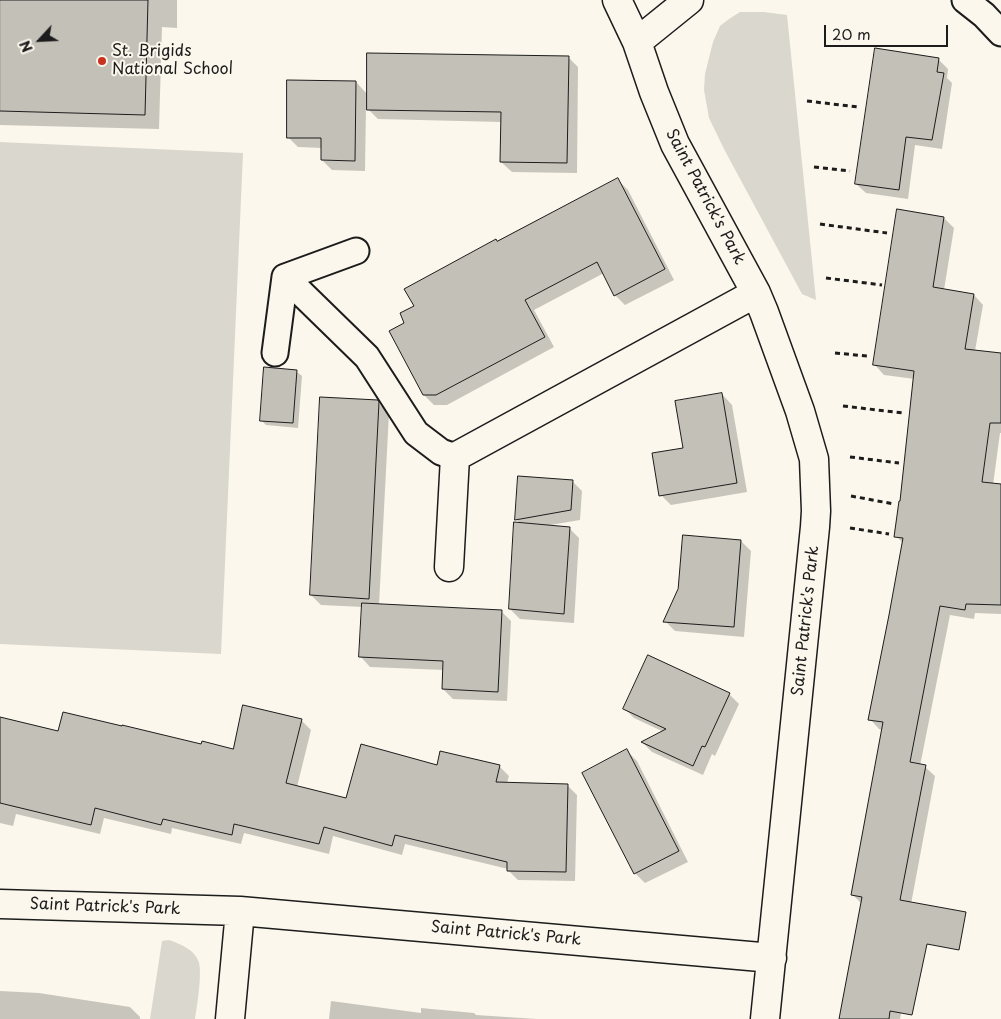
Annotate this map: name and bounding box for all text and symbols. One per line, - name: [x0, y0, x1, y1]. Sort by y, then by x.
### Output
- north arrow: [15, 15, 65, 65]
- scale bar: [826, 15, 950, 47]
- text: 20 m: [832, 22, 871, 45]
- text: N: [14, 37, 38, 56]
- place label: St. Brigids National School: [112, 42, 233, 80]
- marker: St. Brigids National School: [96, 55, 108, 67]
- street label: Saint Patrick's Park: [661, 126, 749, 268]
- street label: Saint Patrick's Park: [789, 545, 823, 697]
- street label: Saint Patrick's Park: [29, 895, 181, 919]
- street label: Saint Patrick's Park: [430, 918, 582, 950]

